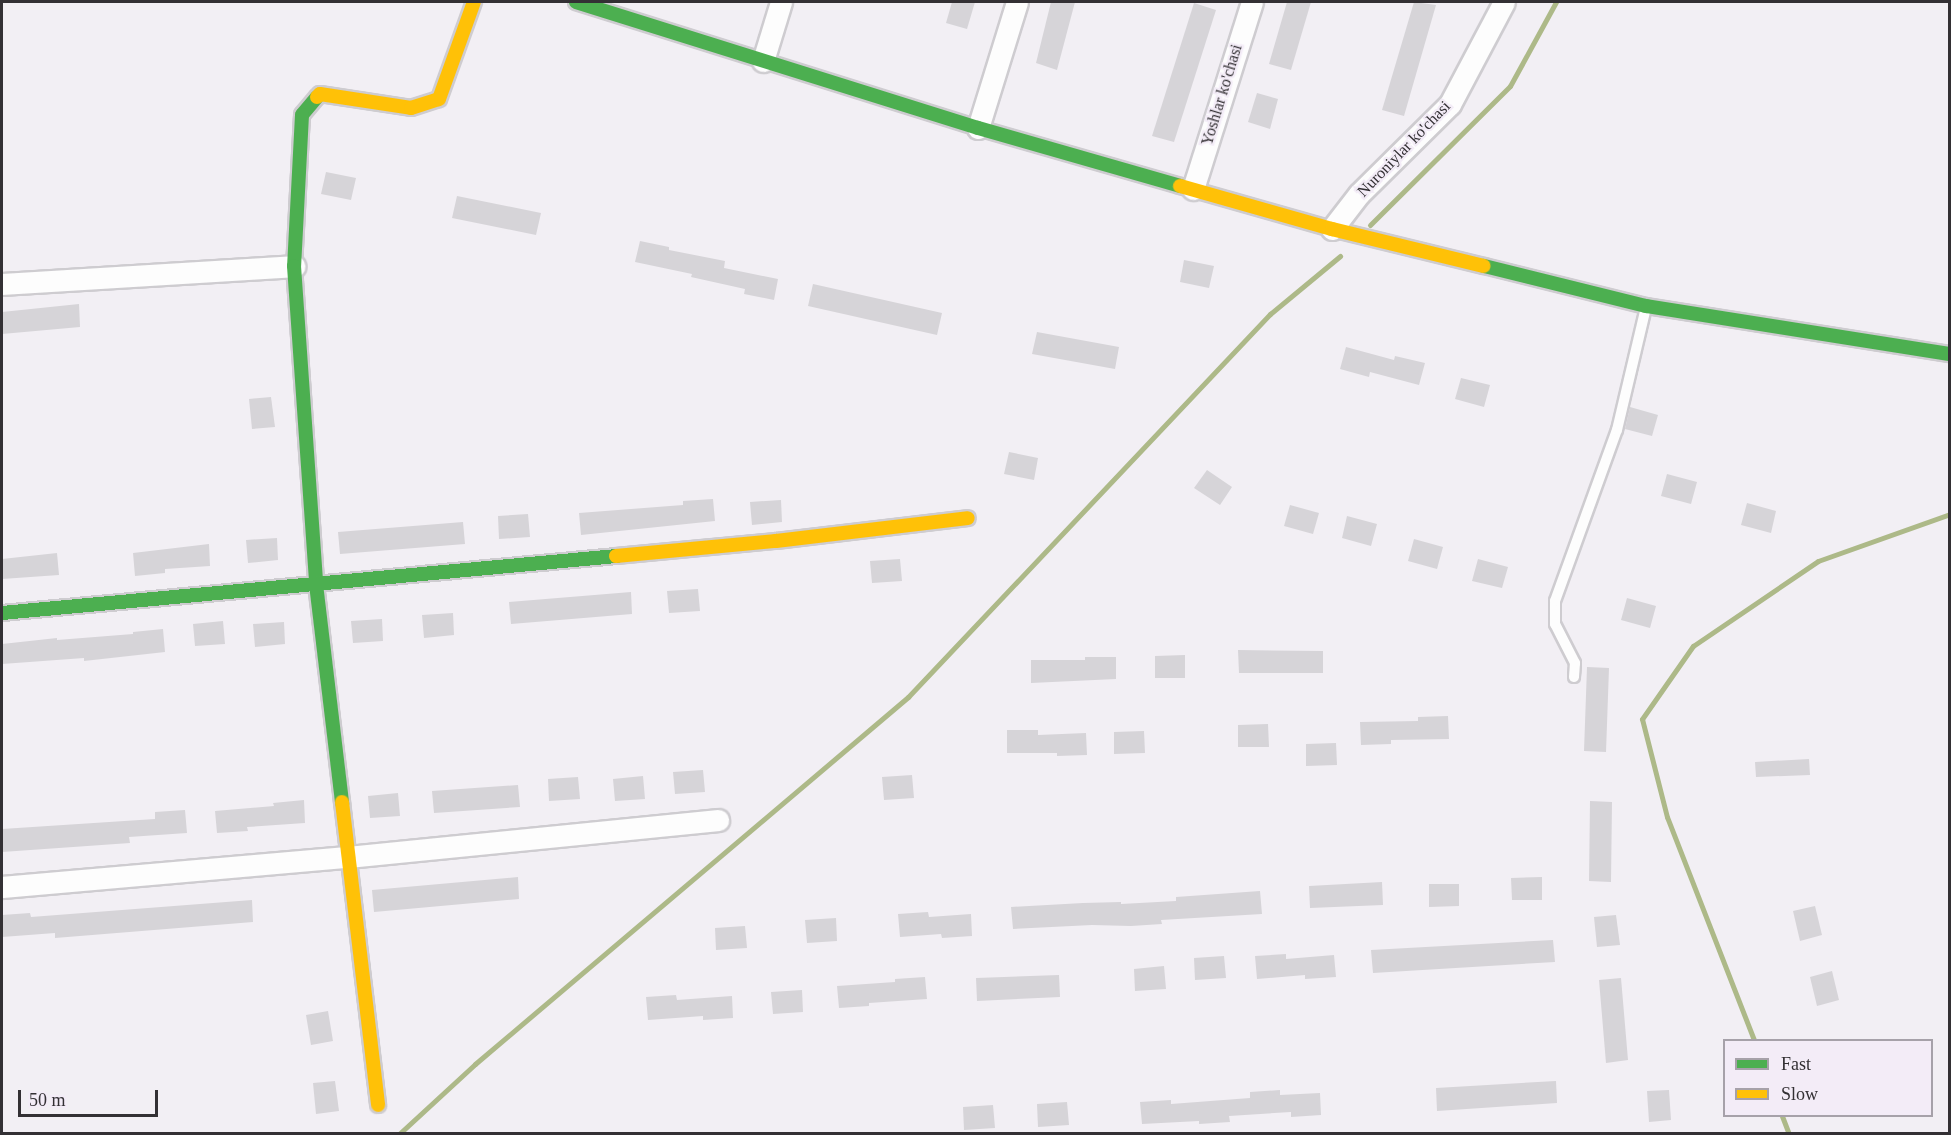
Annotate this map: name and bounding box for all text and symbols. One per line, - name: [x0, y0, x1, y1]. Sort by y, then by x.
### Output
- street label: Yoshlar ko'chasi: [1197, 42, 1247, 148]
- street label: Nuroniylar ko'chasi: [1353, 97, 1455, 201]
- legend: [1723, 1039, 1933, 1117]
- text: Fast: [1781, 1054, 1811, 1074]
- scale bar: [21, 1078, 160, 1116]
- text: Slow: [1781, 1084, 1818, 1104]
- text: 50 m: [29, 1090, 66, 1110]

